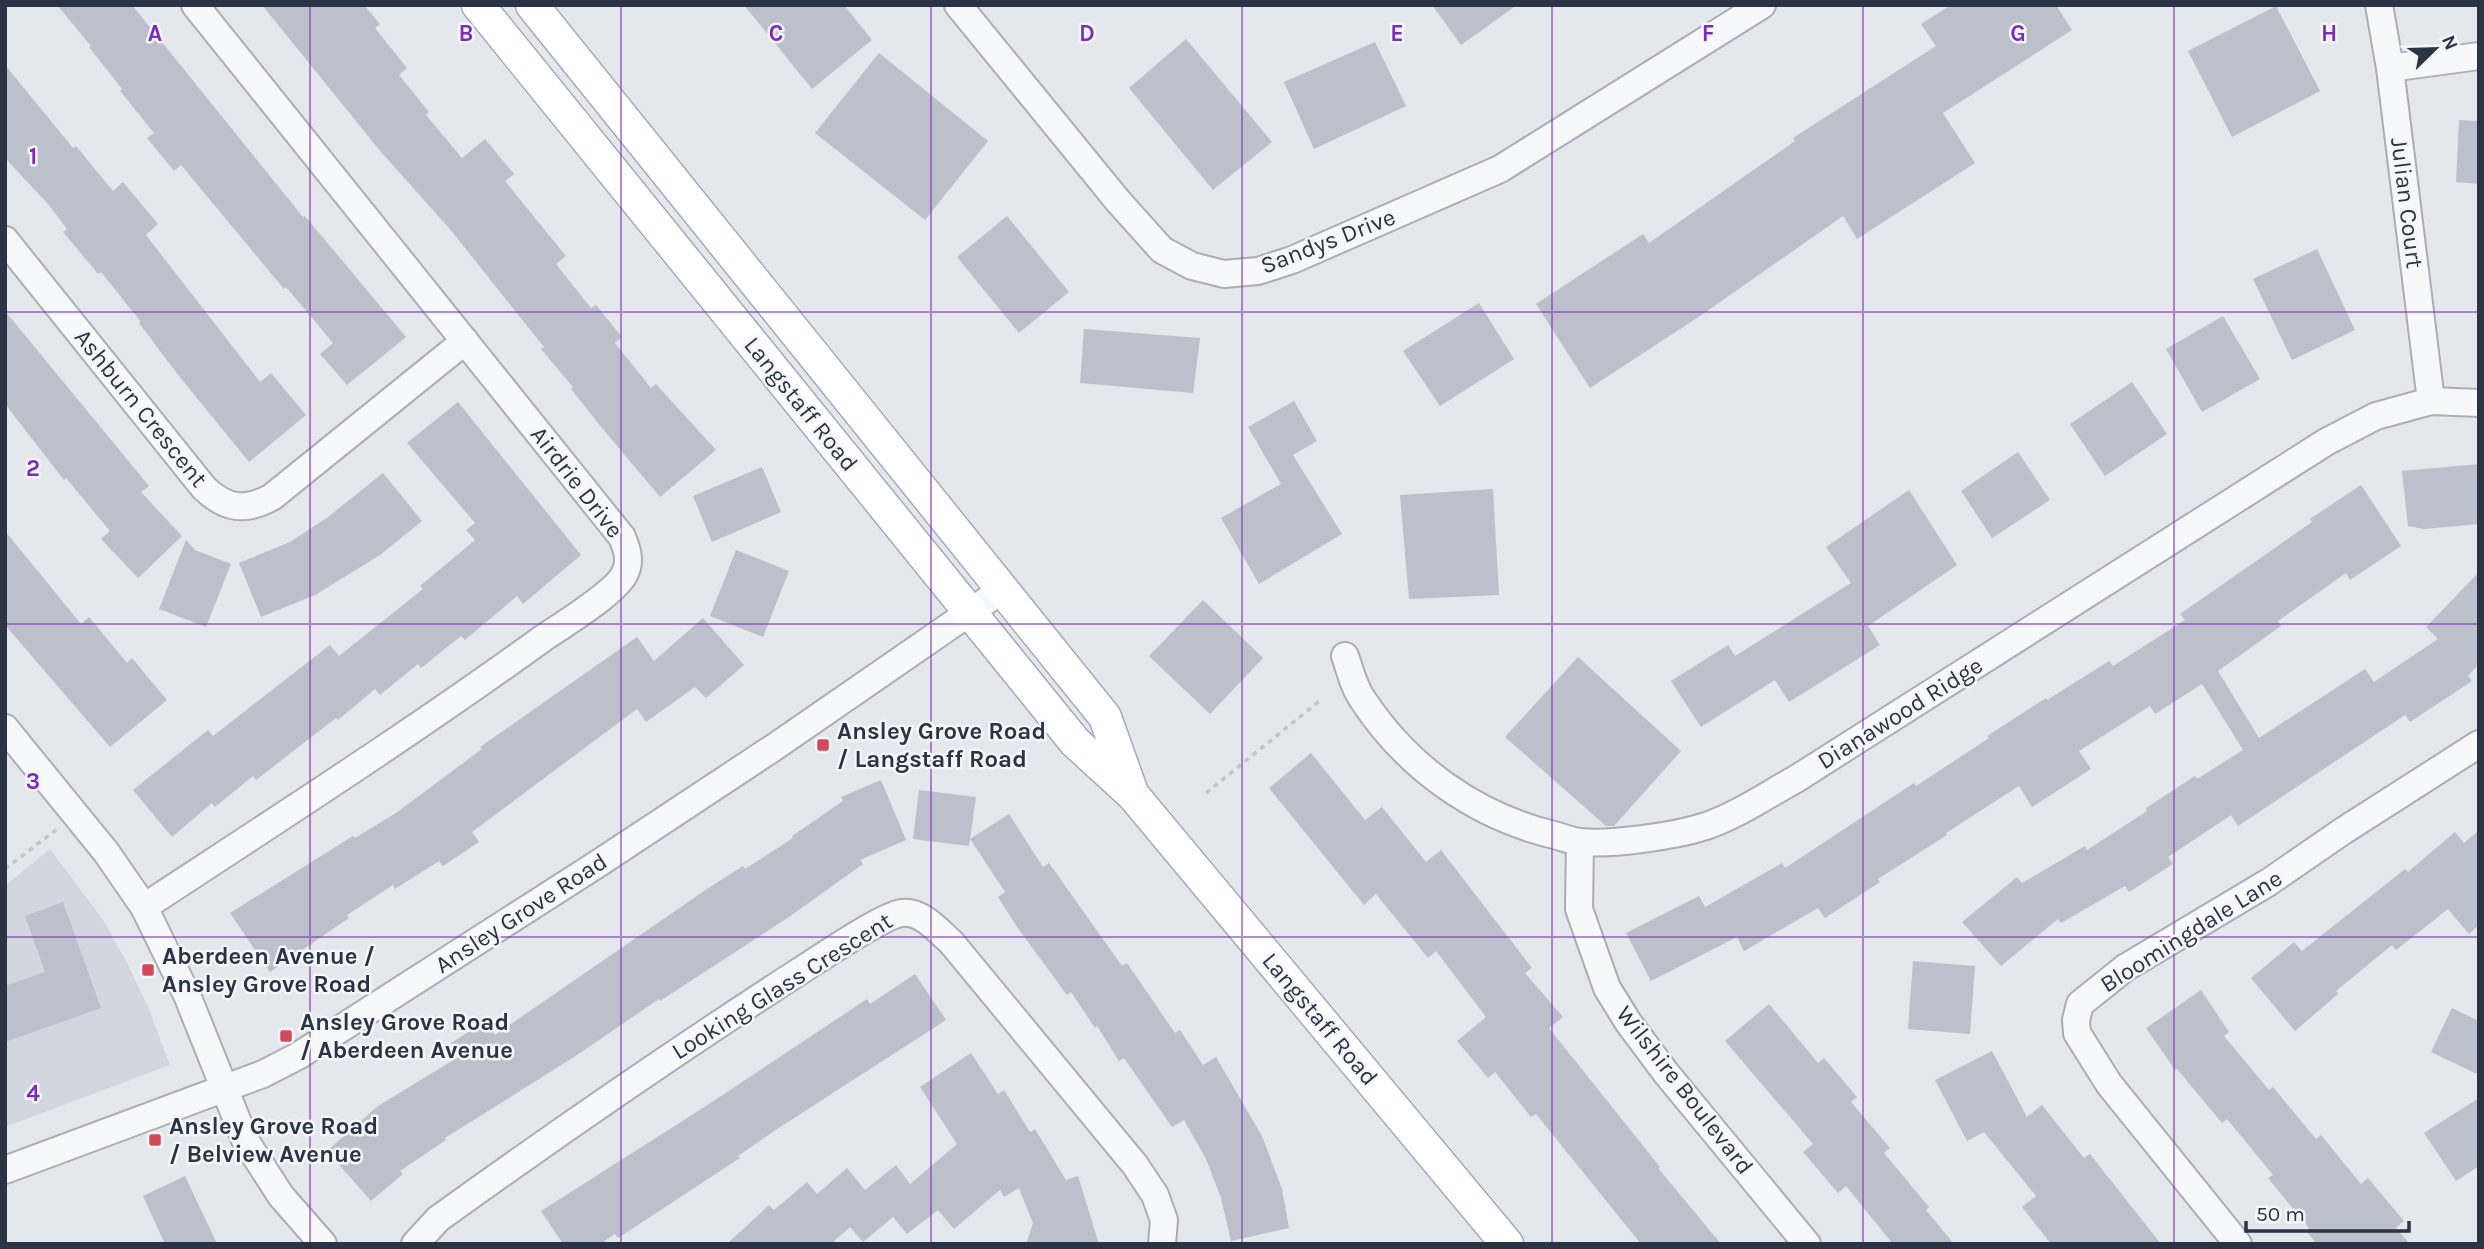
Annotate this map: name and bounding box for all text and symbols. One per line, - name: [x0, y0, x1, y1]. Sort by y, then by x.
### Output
- north arrow: [2400, 14, 2470, 84]
- text: A: [148, 20, 162, 47]
- text: B: [459, 20, 473, 47]
- text: C: [769, 20, 783, 47]
- text: D: [1079, 20, 1095, 47]
- text: E: [1390, 20, 1404, 47]
- text: F: [1702, 20, 1714, 47]
- text: G: [2010, 20, 2026, 47]
- text: H: [2321, 20, 2337, 47]
- text: N: [2437, 32, 2463, 53]
- street label: Julian Court: [2385, 136, 2429, 270]
- text: 1: [29, 143, 37, 170]
- street label: Sandys Drive: [1257, 202, 1399, 280]
- street label: Ashburn Crescent: [69, 323, 213, 493]
- street label: Langstaff Road: [738, 331, 864, 477]
- street label: Airdrie Drive: [525, 421, 629, 543]
- text: 2: [26, 455, 40, 482]
- street label: Dianawood Ridge: [1812, 651, 1988, 775]
- place label: Ansley Grove Road / Langstaff Road: [837, 717, 1046, 773]
- marker: Ansley Grove Road / Langstaff Road: [815, 737, 831, 753]
- text: 3: [26, 768, 40, 795]
- street label: Ansley Grove Road: [430, 847, 612, 979]
- street label: Bloomingdale Lane: [2095, 864, 2287, 998]
- street label: Looking Glass Crescent: [667, 907, 897, 1065]
- place label: Aberdeen Avenue / Ansley Grove Road: [162, 942, 375, 998]
- street label: Langstaff Road: [1256, 947, 1384, 1091]
- marker: Aberdeen Avenue / Ansley Grove Road: [140, 962, 156, 978]
- street label: Wilshire Boulevard: [1611, 1000, 1759, 1180]
- place label: Ansley Grove Road / Aberdeen Avenue: [300, 1008, 513, 1064]
- marker: Ansley Grove Road / Aberdeen Avenue: [278, 1028, 294, 1044]
- text: 4: [26, 1080, 40, 1107]
- place label: Ansley Grove Road / Belview Avenue: [169, 1112, 378, 1168]
- marker: Ansley Grove Road / Belview Avenue: [147, 1132, 163, 1148]
- scale bar: [2246, 1190, 2409, 1234]
- text: 50 m: [2256, 1202, 2305, 1226]

